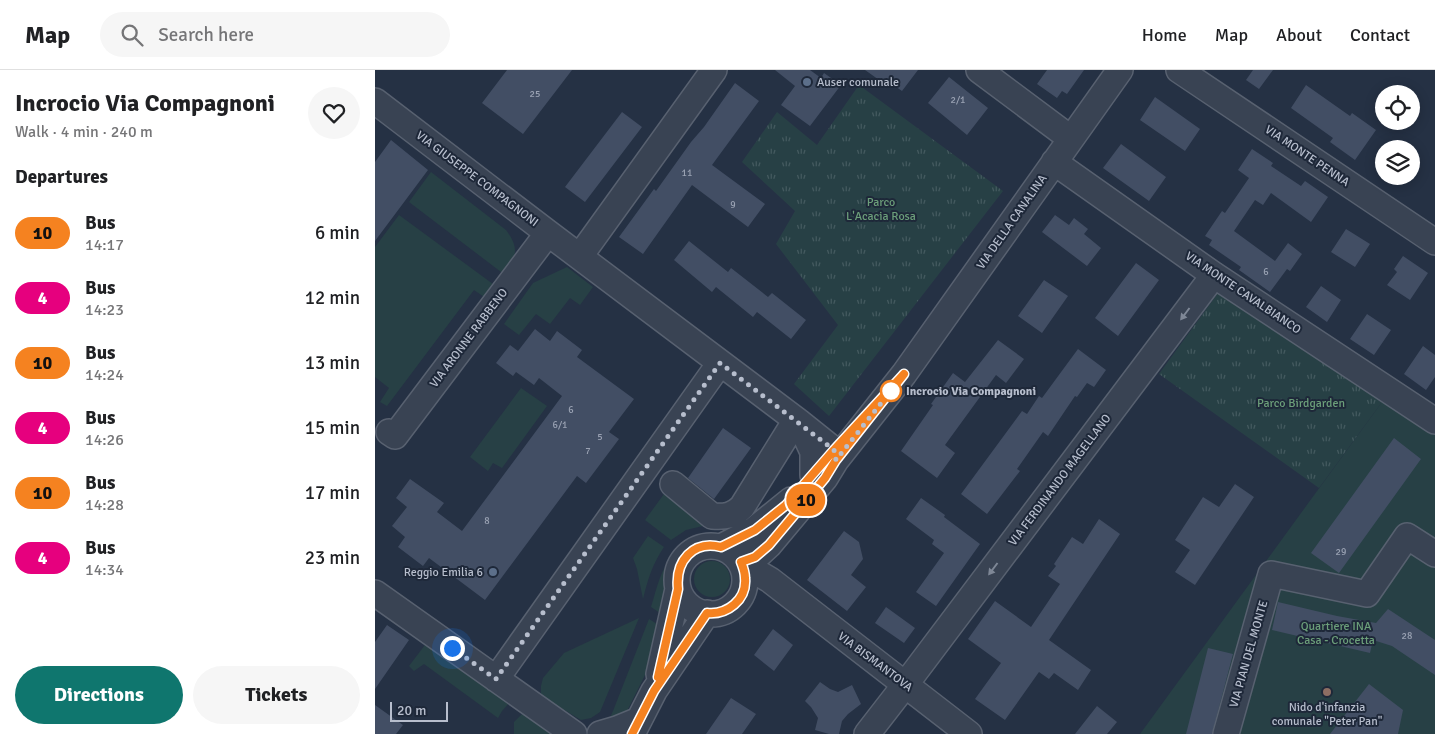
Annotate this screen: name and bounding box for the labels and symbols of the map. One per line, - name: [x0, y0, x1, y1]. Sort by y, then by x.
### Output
- place label: Auser comunale: [817, 75, 899, 90]
- marker: Auser comunale: [801, 76, 813, 88]
- house number: 25: [530, 88, 540, 100]
- house number: 2/1: [950, 94, 966, 106]
- street label: VIA MONTE PENNA: [1262, 122, 1353, 190]
- street label: VIA GIUSEPPE COMPAGNONI: [413, 128, 541, 230]
- house number: 11: [682, 167, 692, 179]
- street label: VIA DELLA CANALINA: [974, 171, 1051, 272]
- park label: Parco L'Acacia Rosa: [846, 195, 916, 224]
- house number: 9: [730, 199, 736, 211]
- street label: VIA MONTE CAVALBIANCO: [1182, 249, 1304, 337]
- house number: 6: [1263, 266, 1269, 278]
- street label: VIA ARONNE RABBENO: [427, 285, 511, 391]
- one-way arrow: [1180, 307, 1190, 321]
- marker: Incrocio Via Compagnoni: [880, 380, 902, 402]
- place label: Incrocio Via Compagnoni: [906, 384, 1036, 399]
- park label: Parco Birdgarden: [1257, 396, 1345, 411]
- house number: 6: [568, 404, 574, 416]
- street label: VIA FERDINANDO MAGELLANO: [1006, 411, 1114, 549]
- house number: 6/1: [552, 419, 568, 431]
- house number: 5: [597, 431, 603, 443]
- house number: 7: [585, 445, 591, 457]
- line badge: 10: [783, 484, 829, 516]
- house number: 8: [484, 515, 490, 527]
- house number: 29: [1336, 546, 1346, 558]
- one-way arrow: [987, 562, 998, 575]
- place label: Reggio Emilia 6: [404, 565, 483, 580]
- marker: Reggio Emilia 6: [487, 566, 499, 578]
- street label: VIA PIAN DEL MONTE: [1227, 599, 1272, 709]
- park label: Quartiere INA Casa - Crocetta: [1297, 619, 1375, 648]
- street label: VIA BISMANTOVA: [835, 629, 916, 695]
- house number: 28: [1402, 630, 1412, 642]
- your location: [440, 636, 465, 661]
- marker: Nido d'infanzia comunale "Peter Pan": [1321, 686, 1333, 698]
- scale bar: [390, 699, 447, 722]
- place label: Nido d'infanzia comunale "Peter Pan": [1272, 700, 1383, 729]

